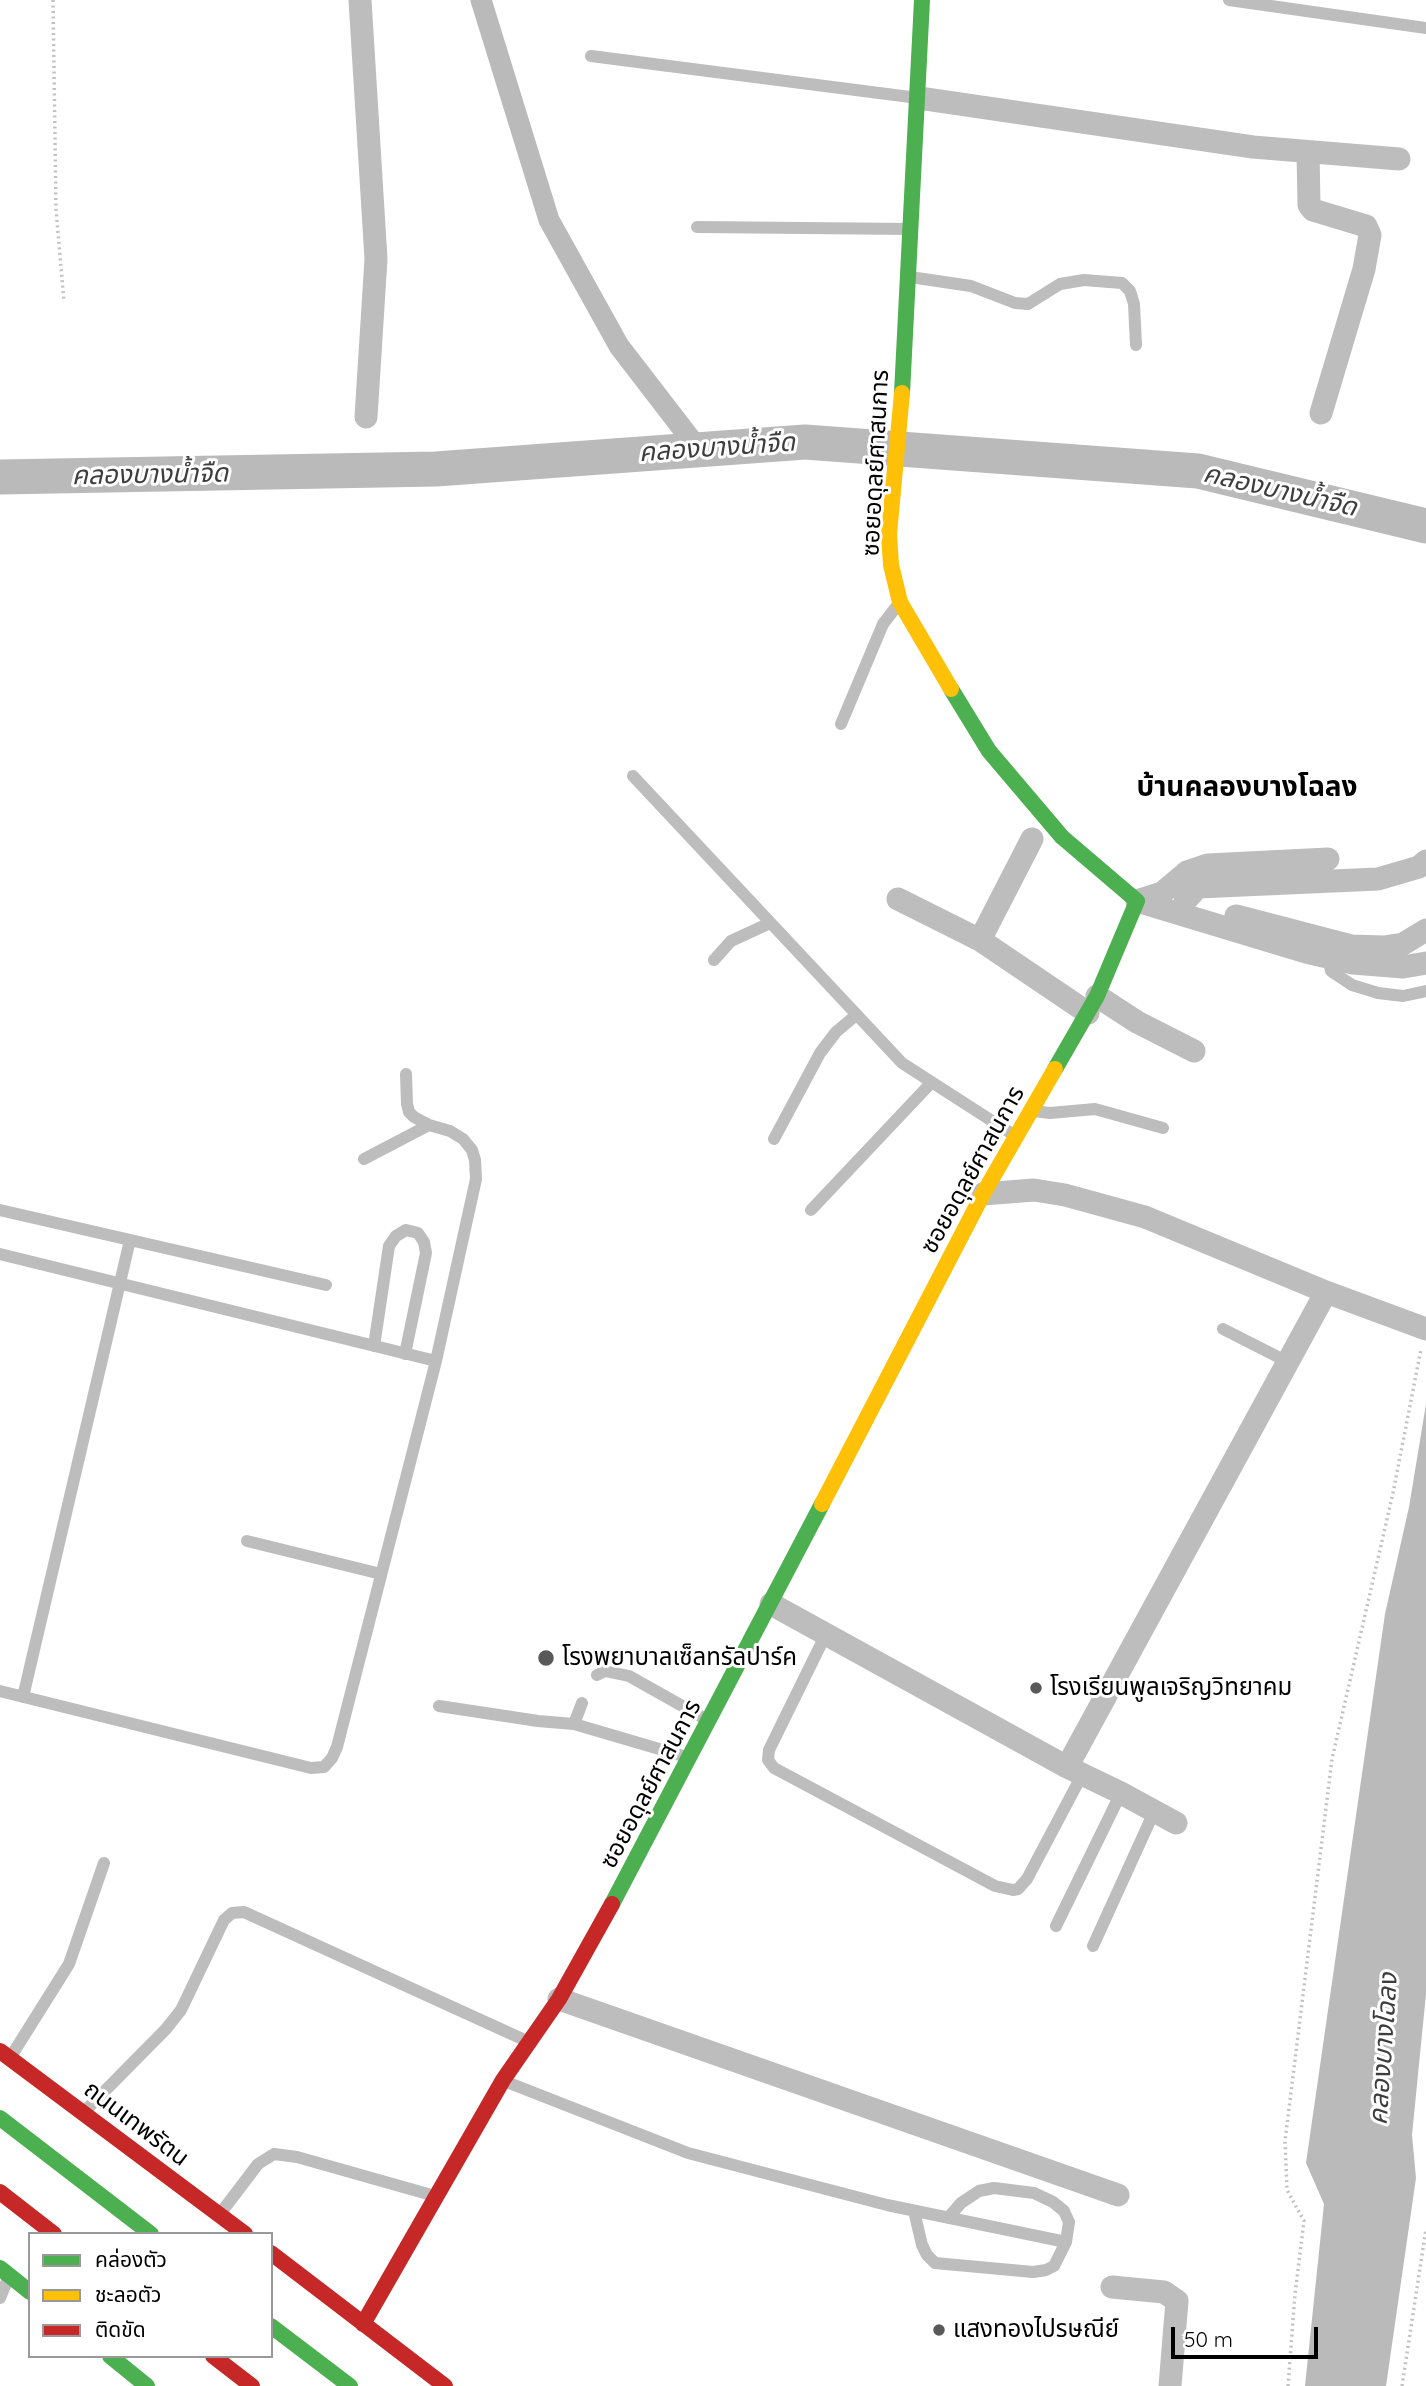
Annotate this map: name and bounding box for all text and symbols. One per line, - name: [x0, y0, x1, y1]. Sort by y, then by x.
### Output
- street label: ซอยอดุลย์ศาสนการ: [857, 369, 895, 557]
- water label: คลองบางน้ำจืด: [638, 427, 796, 469]
- water label: คลองบางน้ำจืด: [72, 458, 228, 492]
- water label: คลองบางน้ำจืด: [1200, 458, 1360, 524]
- district label: บ้านคลองบางโฉลง: [1136, 771, 1358, 805]
- street label: ซอยอดุลย์ศาสนการ: [915, 1081, 1031, 1259]
- place label: โรงพยาบาลเซ็ลทรัลปาร์ค: [562, 1644, 797, 1672]
- marker: โรงพยาบาลเซ็ลทรัลปาร์ค: [536, 1648, 556, 1668]
- place label: โรงเรียนพูลเจริญวิทยาคม: [1050, 1674, 1292, 1702]
- marker: โรงเรียนพูลเจริญวิทยาคม: [1028, 1680, 1044, 1696]
- street label: ซอยอดุลย์ศาสนการ: [594, 1695, 708, 1873]
- water label: คลองบางโฉลง: [1363, 1972, 1405, 2126]
- street label: ถนนเทพรัตน: [78, 2075, 194, 2173]
- legend: [28, 2232, 273, 2358]
- text: คล่องตัว: [95, 2246, 167, 2272]
- text: ชะลอตัว: [95, 2281, 161, 2307]
- scale bar: [1174, 2312, 1321, 2356]
- text: ติดขัด: [95, 2316, 146, 2342]
- place label: แสงทองไปรษณีย์: [953, 2316, 1119, 2344]
- marker: แสงทองไปรษณีย์: [931, 2322, 947, 2338]
- text: 50 m: [1184, 2326, 1233, 2352]

